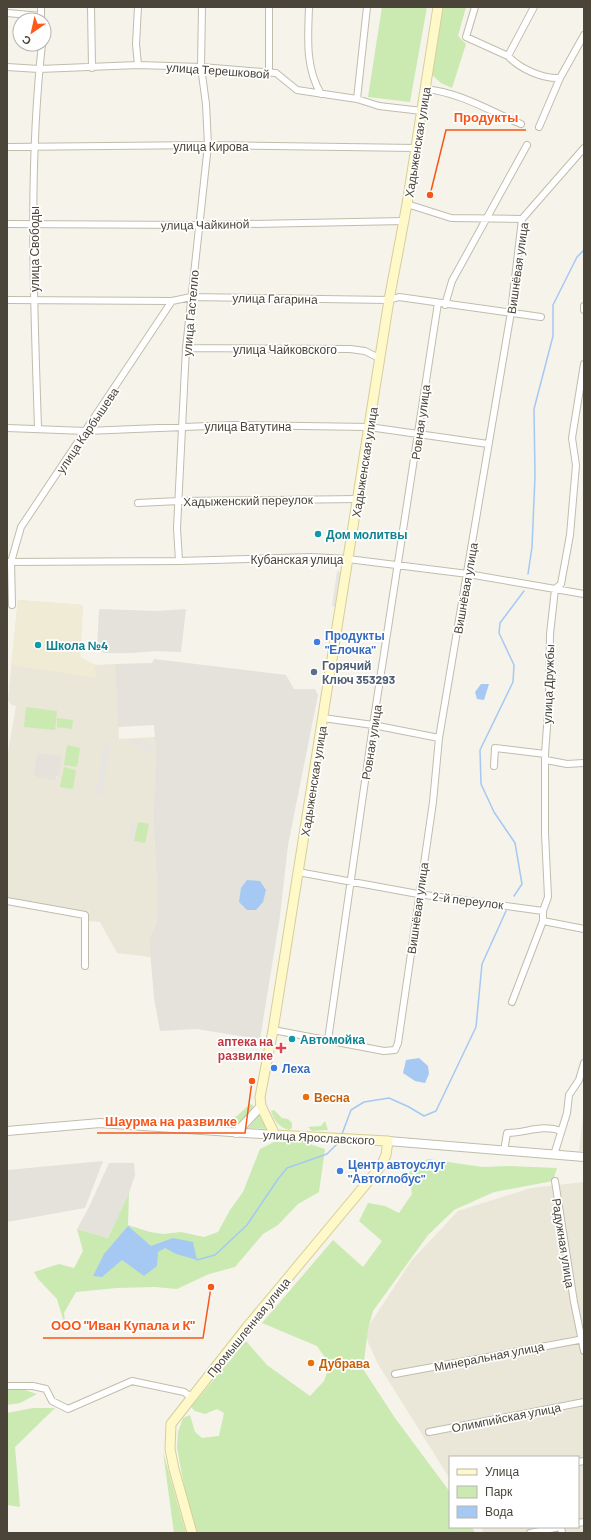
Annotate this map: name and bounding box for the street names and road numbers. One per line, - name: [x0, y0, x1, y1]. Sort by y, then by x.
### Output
- street label: улица Терешковой: [166, 59, 270, 82]
- street label: Хадыженская улица: [401, 85, 434, 198]
- street label: улица Кирова: [173, 139, 249, 154]
- street label: улица Свободы: [27, 206, 42, 292]
- street label: улица Чайкиной: [161, 216, 250, 233]
- street label: Вишнёвая улица: [504, 221, 531, 315]
- street label: улица Гастелло: [179, 269, 202, 357]
- street label: улица Гагарина: [232, 290, 318, 307]
- street label: улица Чайковского: [233, 342, 337, 357]
- street label: Ровная улица: [408, 383, 433, 461]
- street label: улица Карбышева: [53, 384, 122, 476]
- street label: Хадыженская улица: [348, 405, 381, 518]
- street label: улица Ватутина: [205, 419, 292, 434]
- street label: Хадыженский переулок: [183, 492, 314, 509]
- street label: Вишнёвая улица: [450, 541, 481, 635]
- street label: Кубанская улица: [250, 552, 344, 567]
- street label: улица Дружбы: [540, 644, 557, 724]
- street label: Ровная улица: [358, 703, 385, 781]
- street label: Хадыженская улица: [297, 724, 330, 837]
- street label: Вишнёвая улица: [404, 861, 431, 955]
- street label: 2-й переулок: [432, 889, 505, 912]
- street label: улица Ярославского: [263, 1127, 376, 1148]
- street label: Радужная улица: [549, 1197, 578, 1289]
- street label: Промышленная улица: [204, 1274, 293, 1380]
- street label: Минеральная улица: [433, 1338, 546, 1375]
- street label: Олимпийская улица: [450, 1399, 562, 1435]

